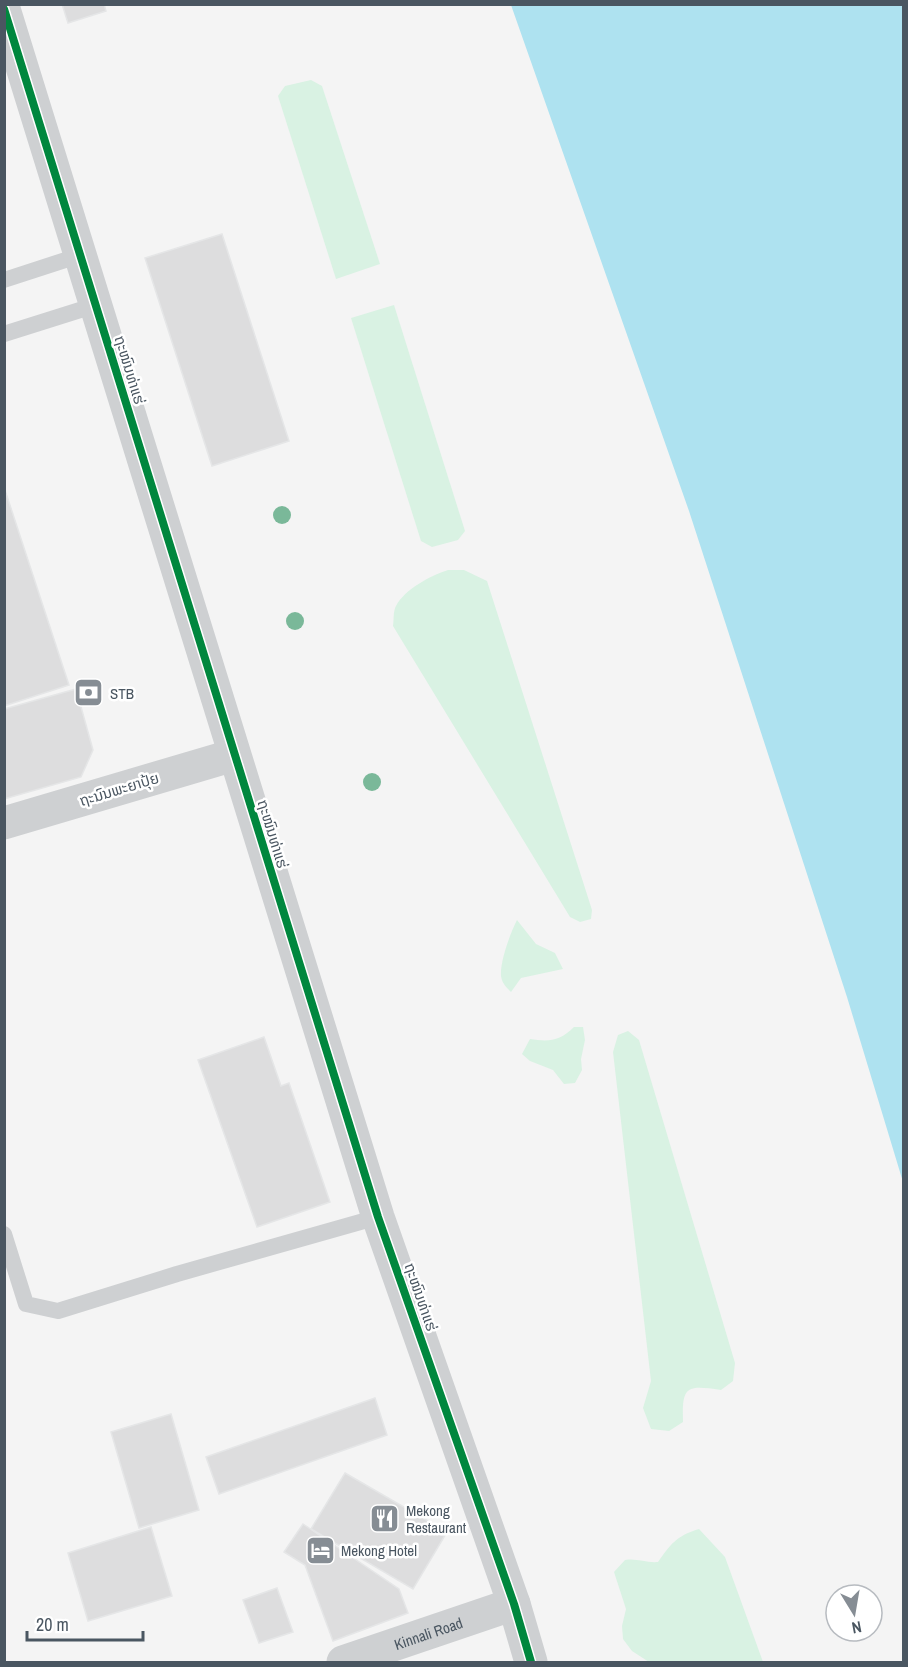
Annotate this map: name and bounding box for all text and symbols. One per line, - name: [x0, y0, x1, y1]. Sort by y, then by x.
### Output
- street label: ຖະໜົນທ່າແຮ່: [110, 333, 150, 407]
- bank icon: STB: [73, 677, 105, 709]
- place label: STB: [110, 683, 134, 704]
- street label: ຖະນົນພະຍາປຸ້ຍ: [77, 767, 161, 811]
- street label: ຖະໜົນທ່າແຮ່: [253, 797, 293, 871]
- street label: ຖະໜົນທ່າແຮ່: [399, 1260, 443, 1334]
- place label: Mekong Restaurant: [406, 1500, 467, 1538]
- restaurant icon: Mekong Restaurant: [369, 1503, 401, 1535]
- hotel icon: Mekong Hotel: [304, 1534, 336, 1566]
- place label: Mekong Hotel: [341, 1540, 417, 1561]
- north arrow: [824, 1583, 884, 1643]
- scale bar: [27, 1604, 142, 1642]
- text: 20 m: [36, 1612, 69, 1637]
- street label: Kinnali Road: [391, 1612, 465, 1654]
- text: N: [850, 1616, 864, 1639]

